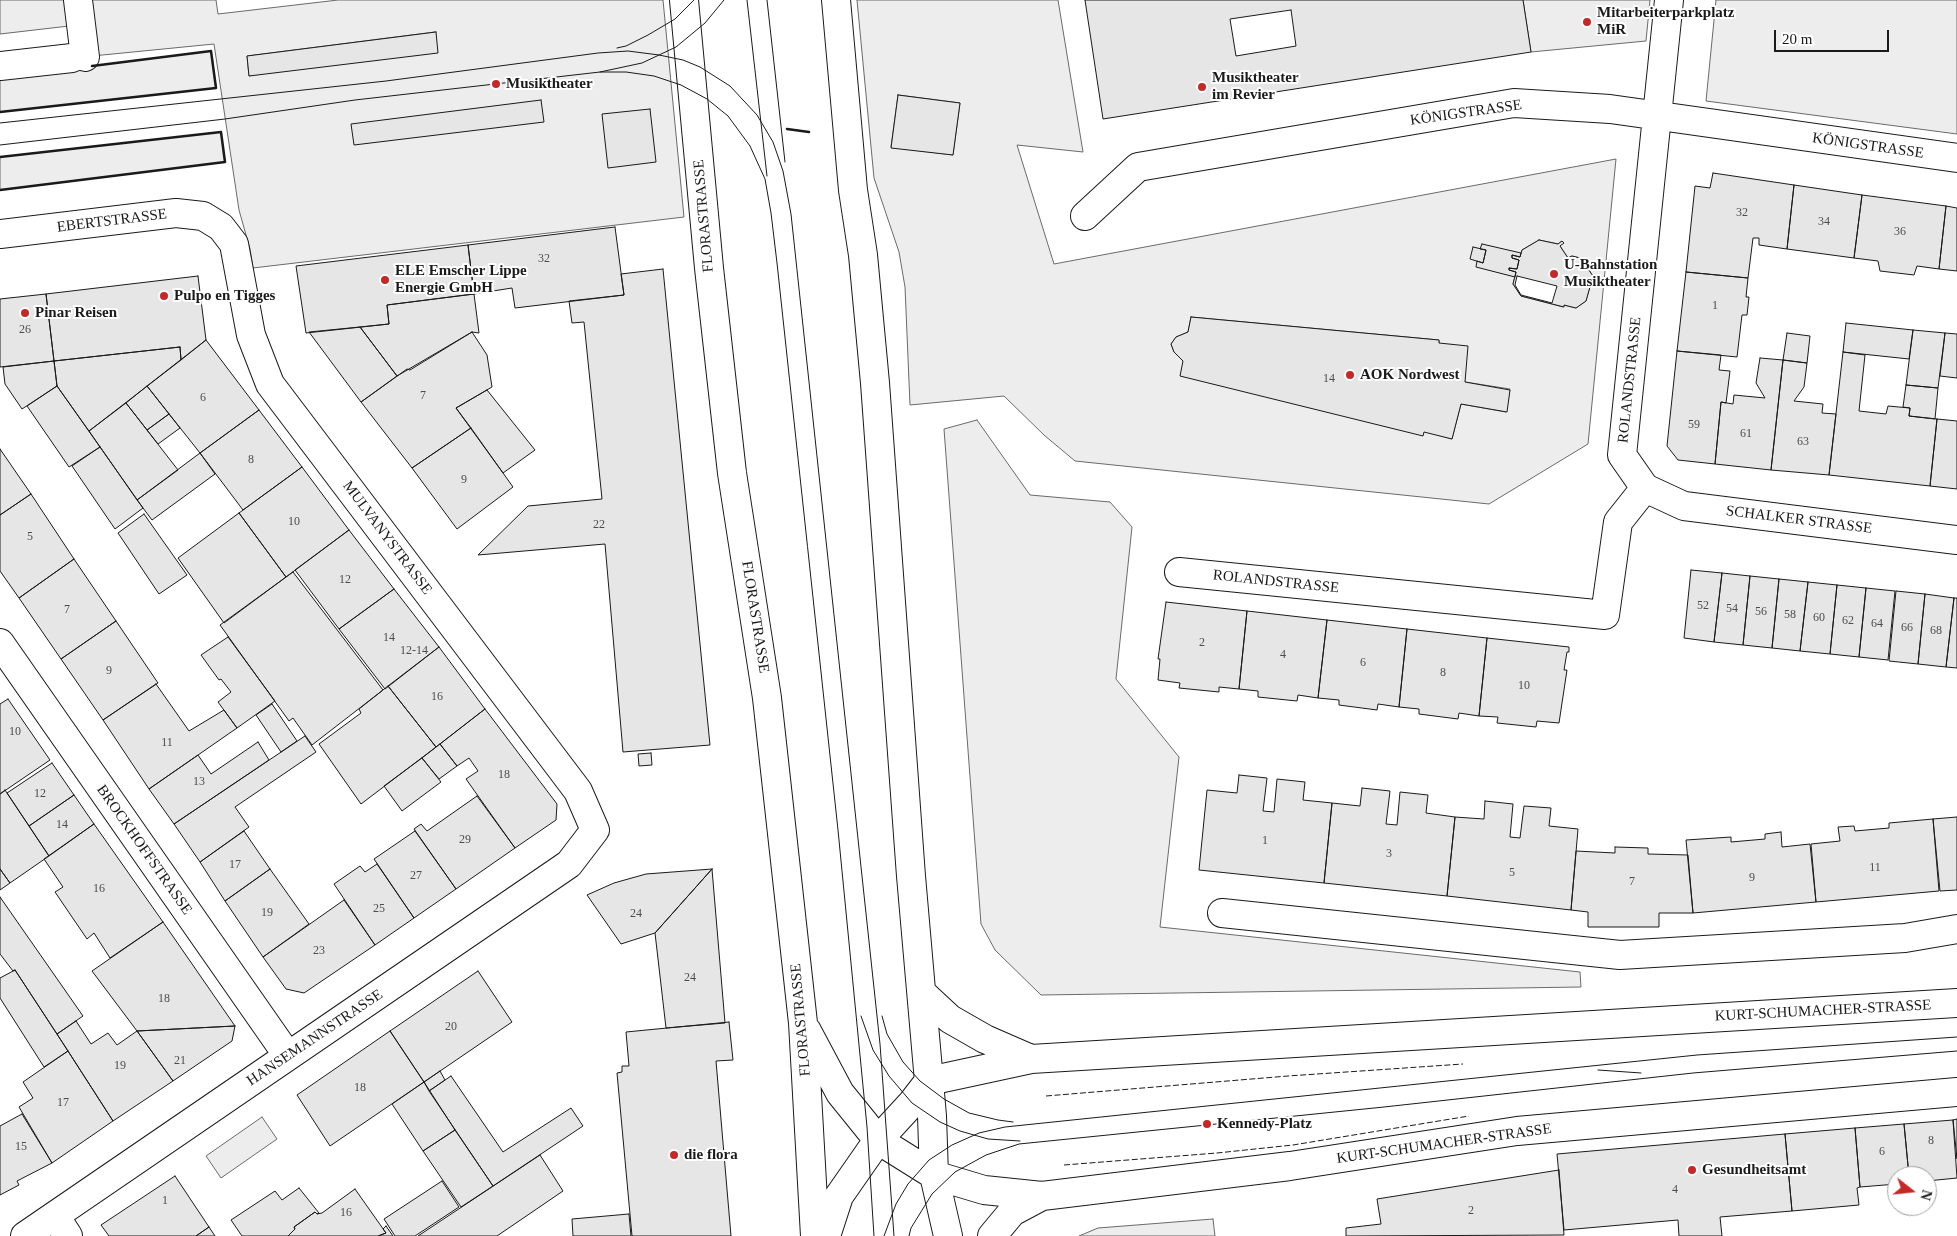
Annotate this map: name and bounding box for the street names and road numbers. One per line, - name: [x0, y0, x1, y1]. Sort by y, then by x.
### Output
- street label: KÖNIGSTRASSE: [1409, 96, 1523, 130]
- street label: KÖNIGSTRASSE: [1811, 129, 1925, 163]
- street label: FLORASTRASSE: [690, 159, 718, 273]
- street label: EBERTSTRASSE: [56, 205, 168, 237]
- street label: ROLANDSTRASSE: [1614, 316, 1646, 444]
- street label: MULVANYSTRASSE: [338, 478, 436, 598]
- street label: SCHALKER STRASSE: [1725, 502, 1873, 538]
- street label: FLORASTRASSE: [737, 560, 773, 674]
- street label: ROLANDSTRASSE: [1212, 566, 1340, 598]
- street label: BROCKHOFFSTRASSE: [92, 782, 196, 918]
- street label: FLORASTRASSE: [787, 963, 815, 1077]
- street label: HANSEMANNSTRASSE: [244, 986, 386, 1090]
- street label: KURT-SCHUMACHER-STRASSE: [1714, 996, 1932, 1026]
- street label: KURT-SCHUMACHER-STRASSE: [1335, 1120, 1553, 1168]

